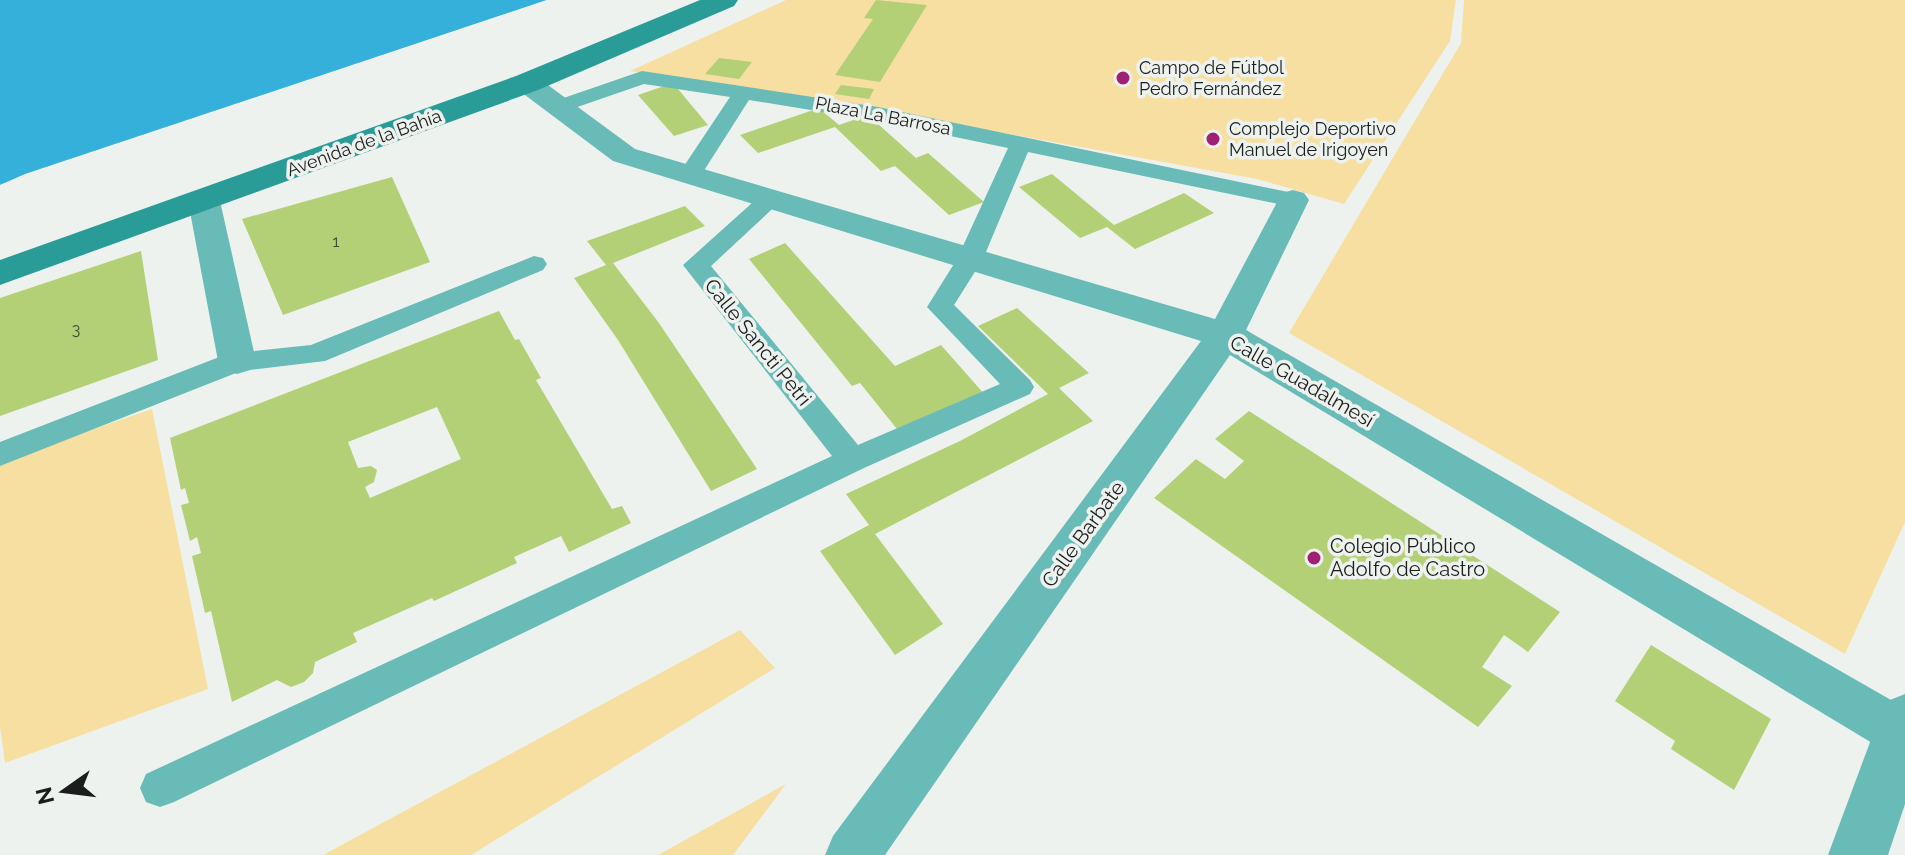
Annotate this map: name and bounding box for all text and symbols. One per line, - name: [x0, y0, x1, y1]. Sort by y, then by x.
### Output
- place label: Campo de Fútbol Pedro Fernández: [1139, 57, 1284, 99]
- marker: Campo de Fútbol Pedro Fernández: [1114, 69, 1132, 87]
- street label: Plaza La Barrosa: [814, 92, 953, 139]
- street label: Avenida de la Bahía: [284, 105, 444, 180]
- place label: Complejo Deportivo Manuel de Irigoyen: [1229, 118, 1396, 160]
- marker: Complejo Deportivo Manuel de Irigoyen: [1204, 130, 1222, 148]
- house number: 1: [333, 232, 340, 251]
- street label: Calle Sancti Petri: [700, 274, 816, 410]
- house number: 3: [72, 320, 80, 339]
- street label: Calle Guadalmesí: [1226, 330, 1379, 432]
- street label: Calle Barbate: [1037, 476, 1130, 592]
- place label: Colegio Público Adolfo de Castro: [1330, 534, 1485, 581]
- marker: Colegio Público Adolfo de Castro: [1305, 549, 1323, 567]
- north arrow: [24, 751, 104, 831]
- text: N: [30, 785, 59, 807]

